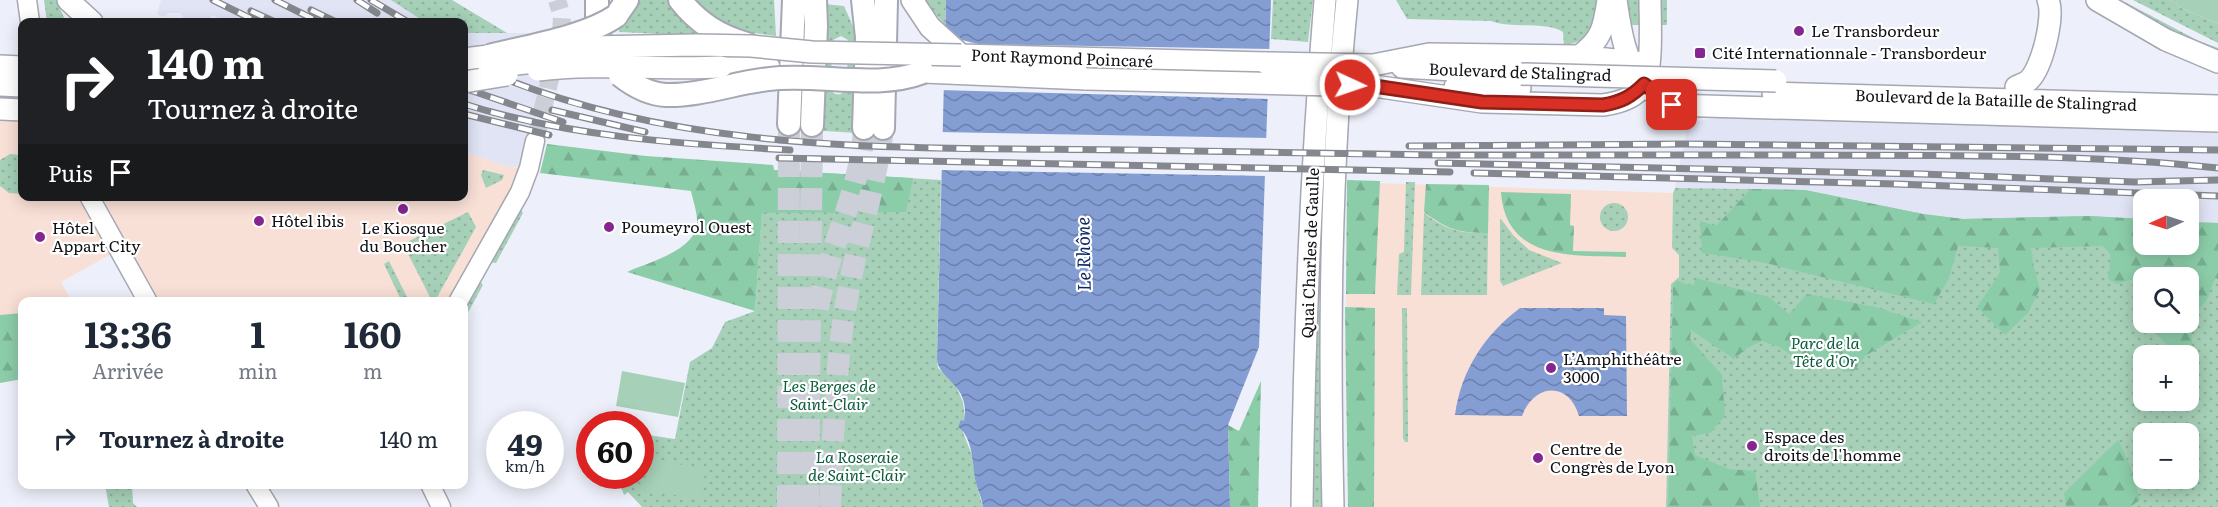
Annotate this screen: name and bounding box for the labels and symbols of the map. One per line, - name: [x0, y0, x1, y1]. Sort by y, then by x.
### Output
- place label: Le Transbordeur: [1811, 18, 1940, 42]
- marker: Le Transbordeur: [1792, 24, 1806, 38]
- place label: Cité Internationnale - Transbordeur: [1712, 40, 1987, 64]
- street label: Pont Raymond Poincaré: [971, 42, 1153, 72]
- marker: Cité Internationnale - Transbordeur: [1693, 46, 1707, 60]
- position arrow: [1318, 53, 1382, 117]
- street label: Boulevard de Stalingrad: [1428, 56, 1612, 86]
- pin: [1646, 79, 1697, 130]
- street label: Boulevard de la Bataille de Stalingrad: [1855, 82, 2138, 116]
- street label: Quai Charles de Gaulle: [1294, 167, 1324, 339]
- north arrow: [2133, 189, 2199, 255]
- marker: Le Kiosque du Boucher: [396, 202, 410, 216]
- place label: Hôtel ibis: [271, 208, 344, 232]
- marker: Hôtel ibis: [252, 214, 266, 228]
- place label: Poumeyrol Ouest: [621, 214, 752, 238]
- place label: Hôtel Appart City: [52, 215, 141, 257]
- place label: Le Kiosque du Boucher: [360, 215, 447, 257]
- water label: Le Rhône: [1068, 217, 1097, 291]
- marker: Poumeyrol Ouest: [602, 220, 616, 234]
- marker: Hôtel Appart City: [33, 230, 47, 244]
- park label: Parc de la Tête d'Or: [1790, 330, 1860, 372]
- place label: L’Amphithéâtre 3000: [1563, 346, 1682, 388]
- marker: L’Amphithéâtre 3000: [1544, 361, 1558, 375]
- park label: Les Berges de Saint-Clair: [782, 373, 876, 415]
- speed limit sign: 60: [576, 411, 654, 489]
- place label: Espace des droits de l'homme: [1764, 424, 1901, 466]
- place label: Centre de Congrès de Lyon: [1550, 436, 1675, 478]
- marker: Espace des droits de l'homme: [1745, 439, 1759, 453]
- park label: La Roseraie de Saint-Clair: [808, 444, 906, 486]
- marker: Centre de Congrès de Lyon: [1531, 451, 1545, 465]

